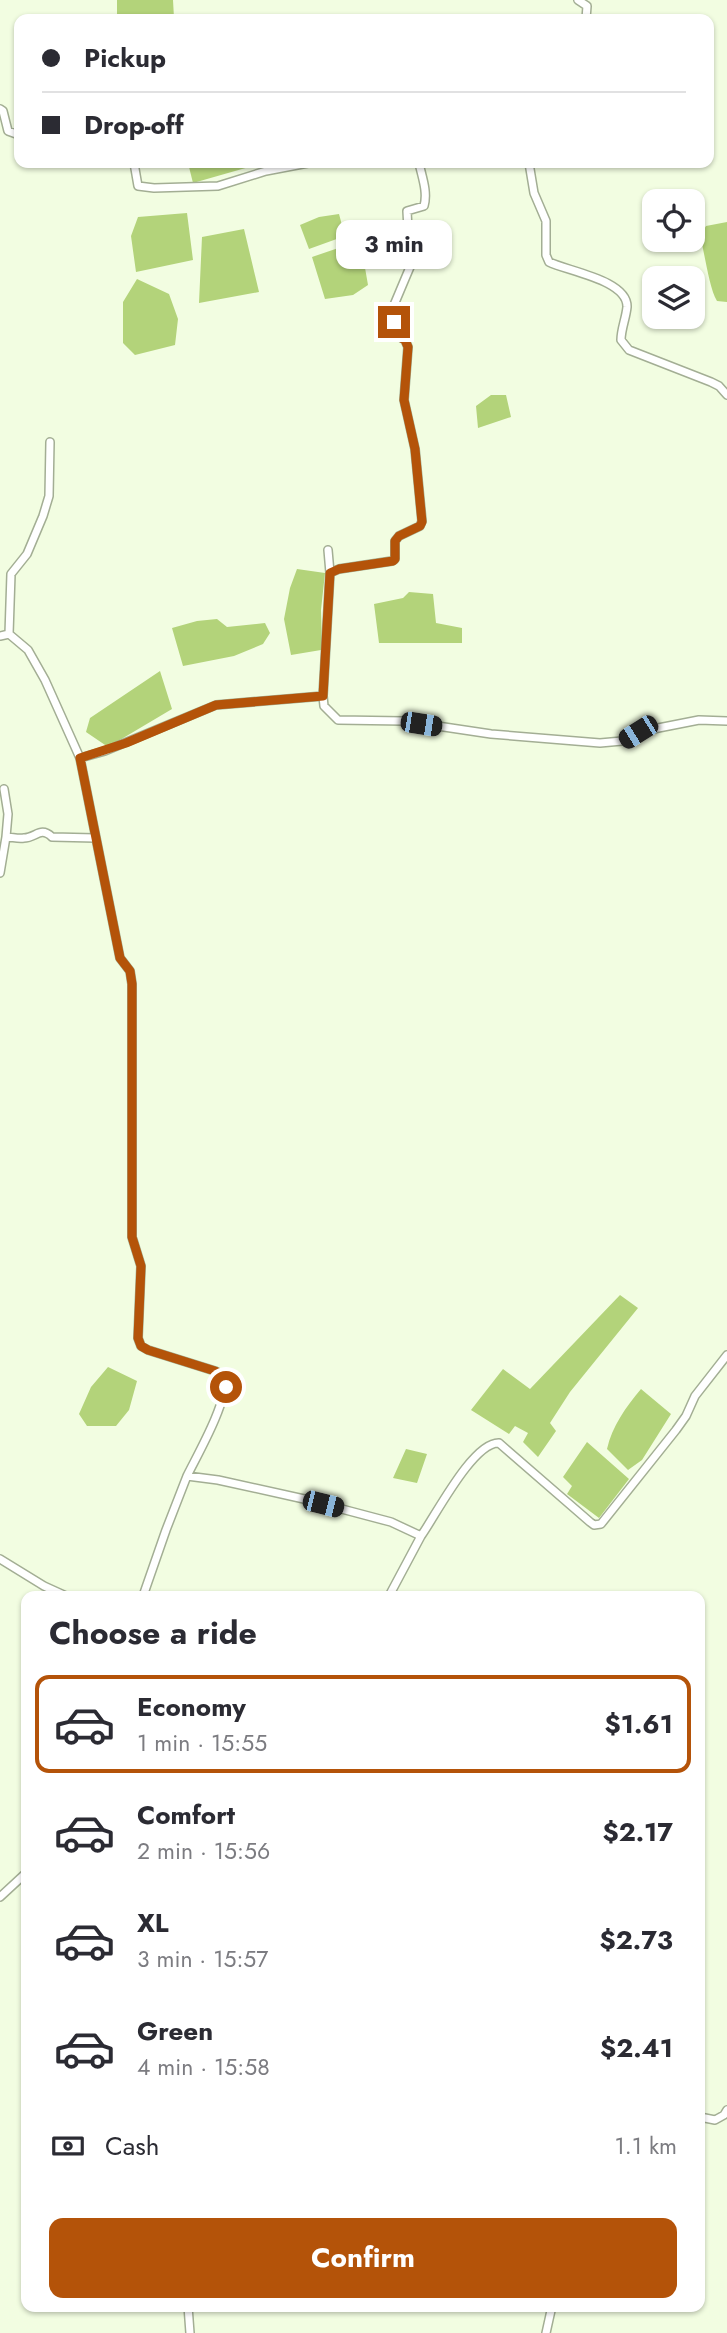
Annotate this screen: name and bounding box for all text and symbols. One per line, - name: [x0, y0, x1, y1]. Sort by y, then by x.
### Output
- text: Pickup: [84, 39, 166, 77]
- text: Drop-off: [84, 106, 184, 144]
- map controls: [642, 189, 705, 329]
- button: locate: [642, 189, 705, 252]
- callout: 3 min: [336, 220, 452, 270]
- text: 3 min: [364, 227, 424, 261]
- button: layers: [642, 266, 705, 329]
- route end: [378, 306, 410, 338]
- car: [399, 710, 444, 738]
- car: [615, 712, 662, 752]
- route start: [210, 1371, 242, 1403]
- car: [301, 1489, 346, 1519]
- text: Choose a ride: [49, 1610, 257, 1656]
- text: Economy: [137, 1688, 246, 1726]
- icon: car: [53, 1693, 116, 1756]
- text: $1.61: [605, 1705, 673, 1743]
- text: 1 min · 15:55: [137, 1726, 267, 1760]
- text: Comfort: [137, 1796, 235, 1834]
- icon: car: [53, 1801, 116, 1864]
- text: $2.17: [602, 1813, 673, 1851]
- text: 2 min · 15:56: [137, 1834, 270, 1868]
- text: XL: [137, 1904, 169, 1942]
- icon: car: [53, 1909, 116, 1972]
- text: $2.73: [600, 1921, 673, 1959]
- text: 3 min · 15:57: [137, 1942, 268, 1976]
- text: Green: [137, 2012, 213, 2050]
- icon: car: [53, 2017, 116, 2080]
- text: $2.41: [600, 2029, 673, 2067]
- text: 4 min · 15:58: [137, 2050, 270, 2084]
- icon: cash: [49, 2127, 87, 2165]
- text: Cash: [105, 2127, 159, 2165]
- text: 1.1 km: [614, 2129, 677, 2163]
- button: Confirm: [49, 2218, 677, 2298]

